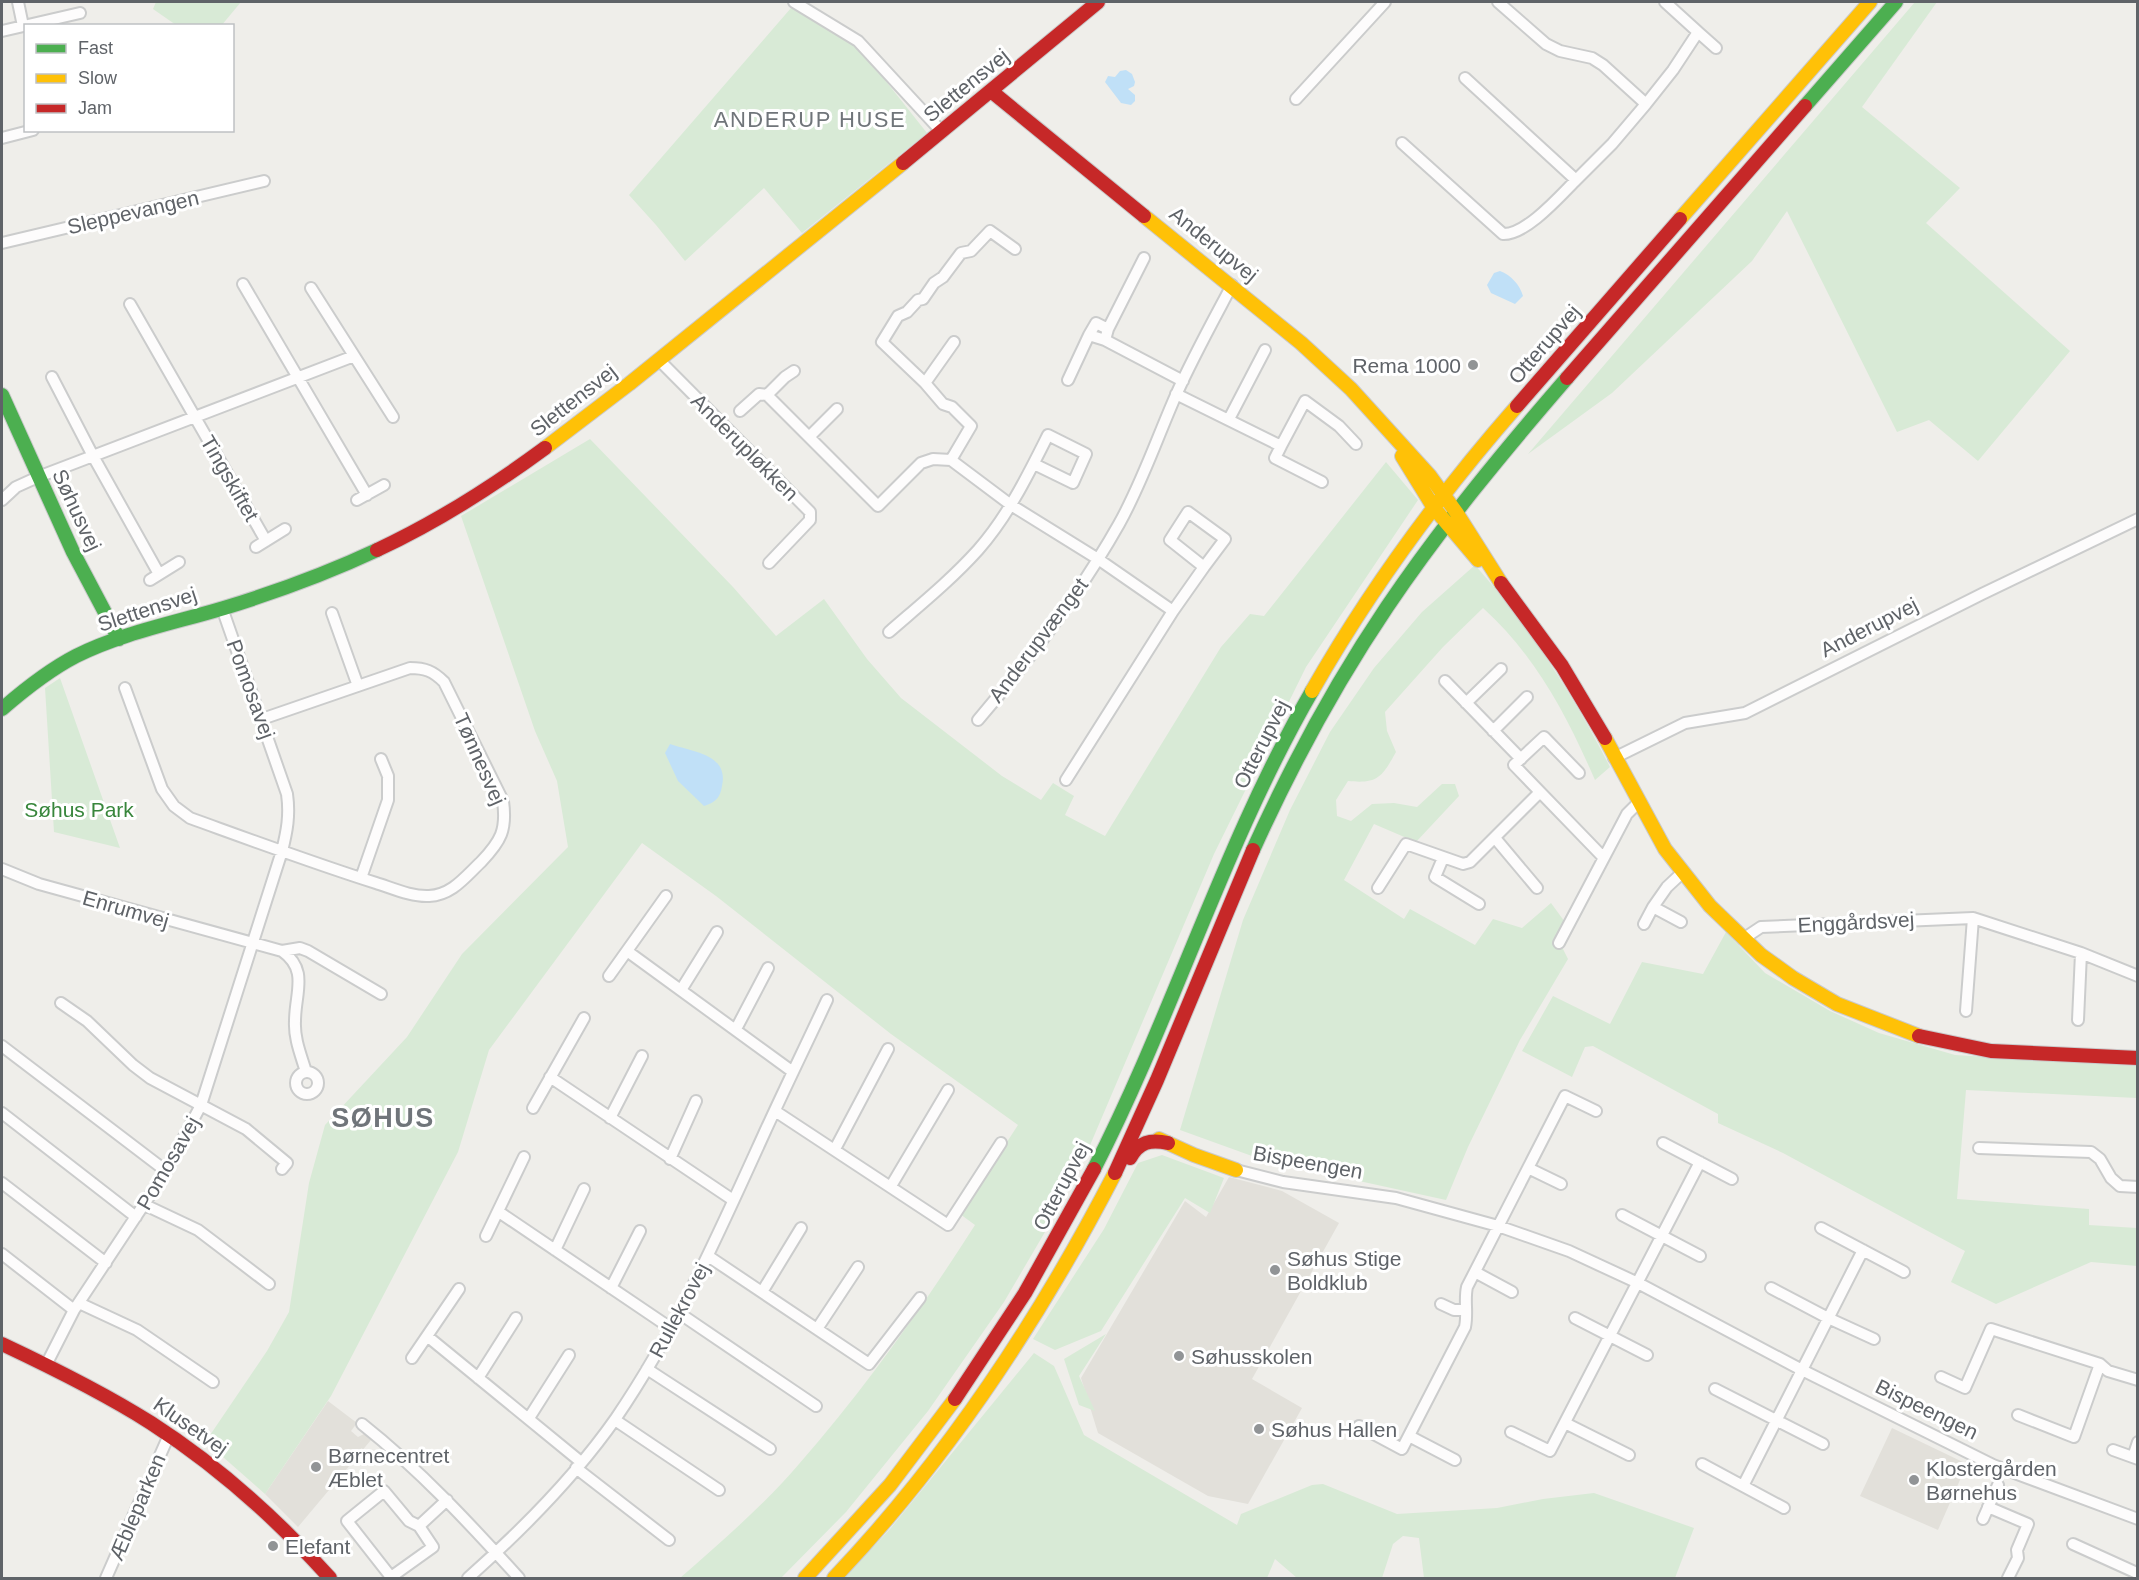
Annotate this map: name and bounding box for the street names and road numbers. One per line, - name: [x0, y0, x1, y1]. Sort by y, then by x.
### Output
- street label: Slettensvej: [919, 44, 1013, 126]
- street label: Sleppevangen: [65, 186, 201, 238]
- street label: Anderupvej: [1165, 202, 1263, 286]
- street label: Otterupvej: [1504, 300, 1584, 388]
- street label: Slettensvej: [525, 359, 621, 441]
- street label: Anderupløkken: [687, 389, 803, 505]
- street label: Tingskiftet: [196, 431, 264, 525]
- street label: Søhusvej: [48, 465, 106, 555]
- street label: Anderupvænget: [984, 573, 1092, 707]
- street label: Slettensvej: [95, 582, 199, 636]
- street label: Anderupvej: [1816, 593, 1922, 661]
- street label: Pomosavej: [222, 636, 280, 742]
- street label: Otterupvej: [1229, 696, 1293, 792]
- street label: Tønnesvej: [450, 710, 510, 808]
- street label: Enrumvej: [80, 886, 172, 932]
- street label: Enggårdsvej: [1797, 907, 1915, 937]
- street label: Pomosavej: [132, 1112, 204, 1214]
- street label: Otterupvej: [1028, 1138, 1094, 1234]
- street label: Bispeengen: [1251, 1141, 1365, 1183]
- street label: Rullekrovej: [644, 1259, 714, 1361]
- street label: Bispeengen: [1872, 1374, 1982, 1444]
- street label: Klusetvej: [150, 1392, 232, 1460]
- street label: Æbleparken: [104, 1450, 170, 1564]

